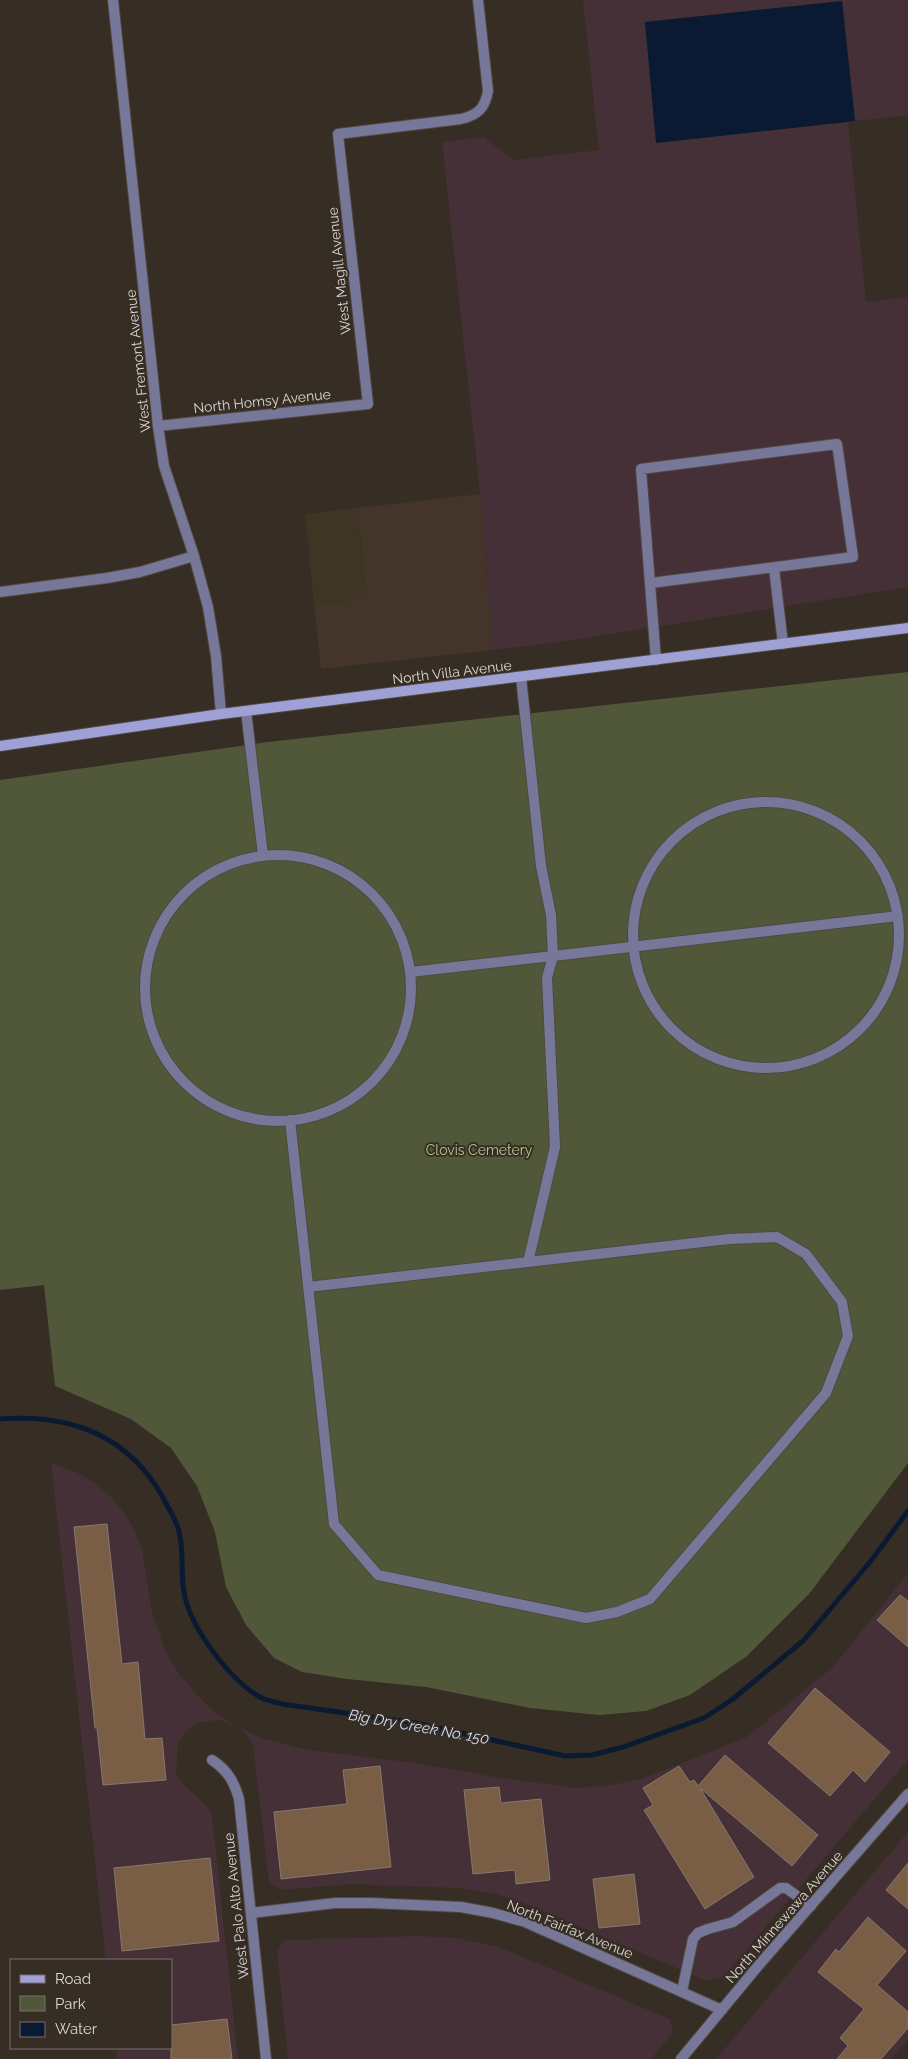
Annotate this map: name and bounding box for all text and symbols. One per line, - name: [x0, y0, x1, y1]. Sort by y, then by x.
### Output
- street label: West Magill Avenue: [324, 207, 354, 335]
- street label: West Fremont Avenue: [123, 289, 153, 433]
- street label: North Homsy Avenue: [193, 386, 331, 416]
- street label: North Villa Avenue: [391, 657, 513, 687]
- park label: Clovis Cemetery: [426, 1142, 533, 1158]
- water label: Big Dry Creek No. 150: [347, 1706, 491, 1748]
- street label: West Palo Alto Avenue: [220, 1832, 252, 1980]
- street label: North Minnewawa Avenue: [722, 1848, 846, 1986]
- street label: North Fairfax Avenue: [504, 1896, 636, 1962]
- legend: [10, 1959, 172, 2049]
- text: Road: [55, 1970, 91, 1988]
- text: Park: [55, 1995, 86, 2013]
- text: Water: [55, 2020, 98, 2038]

